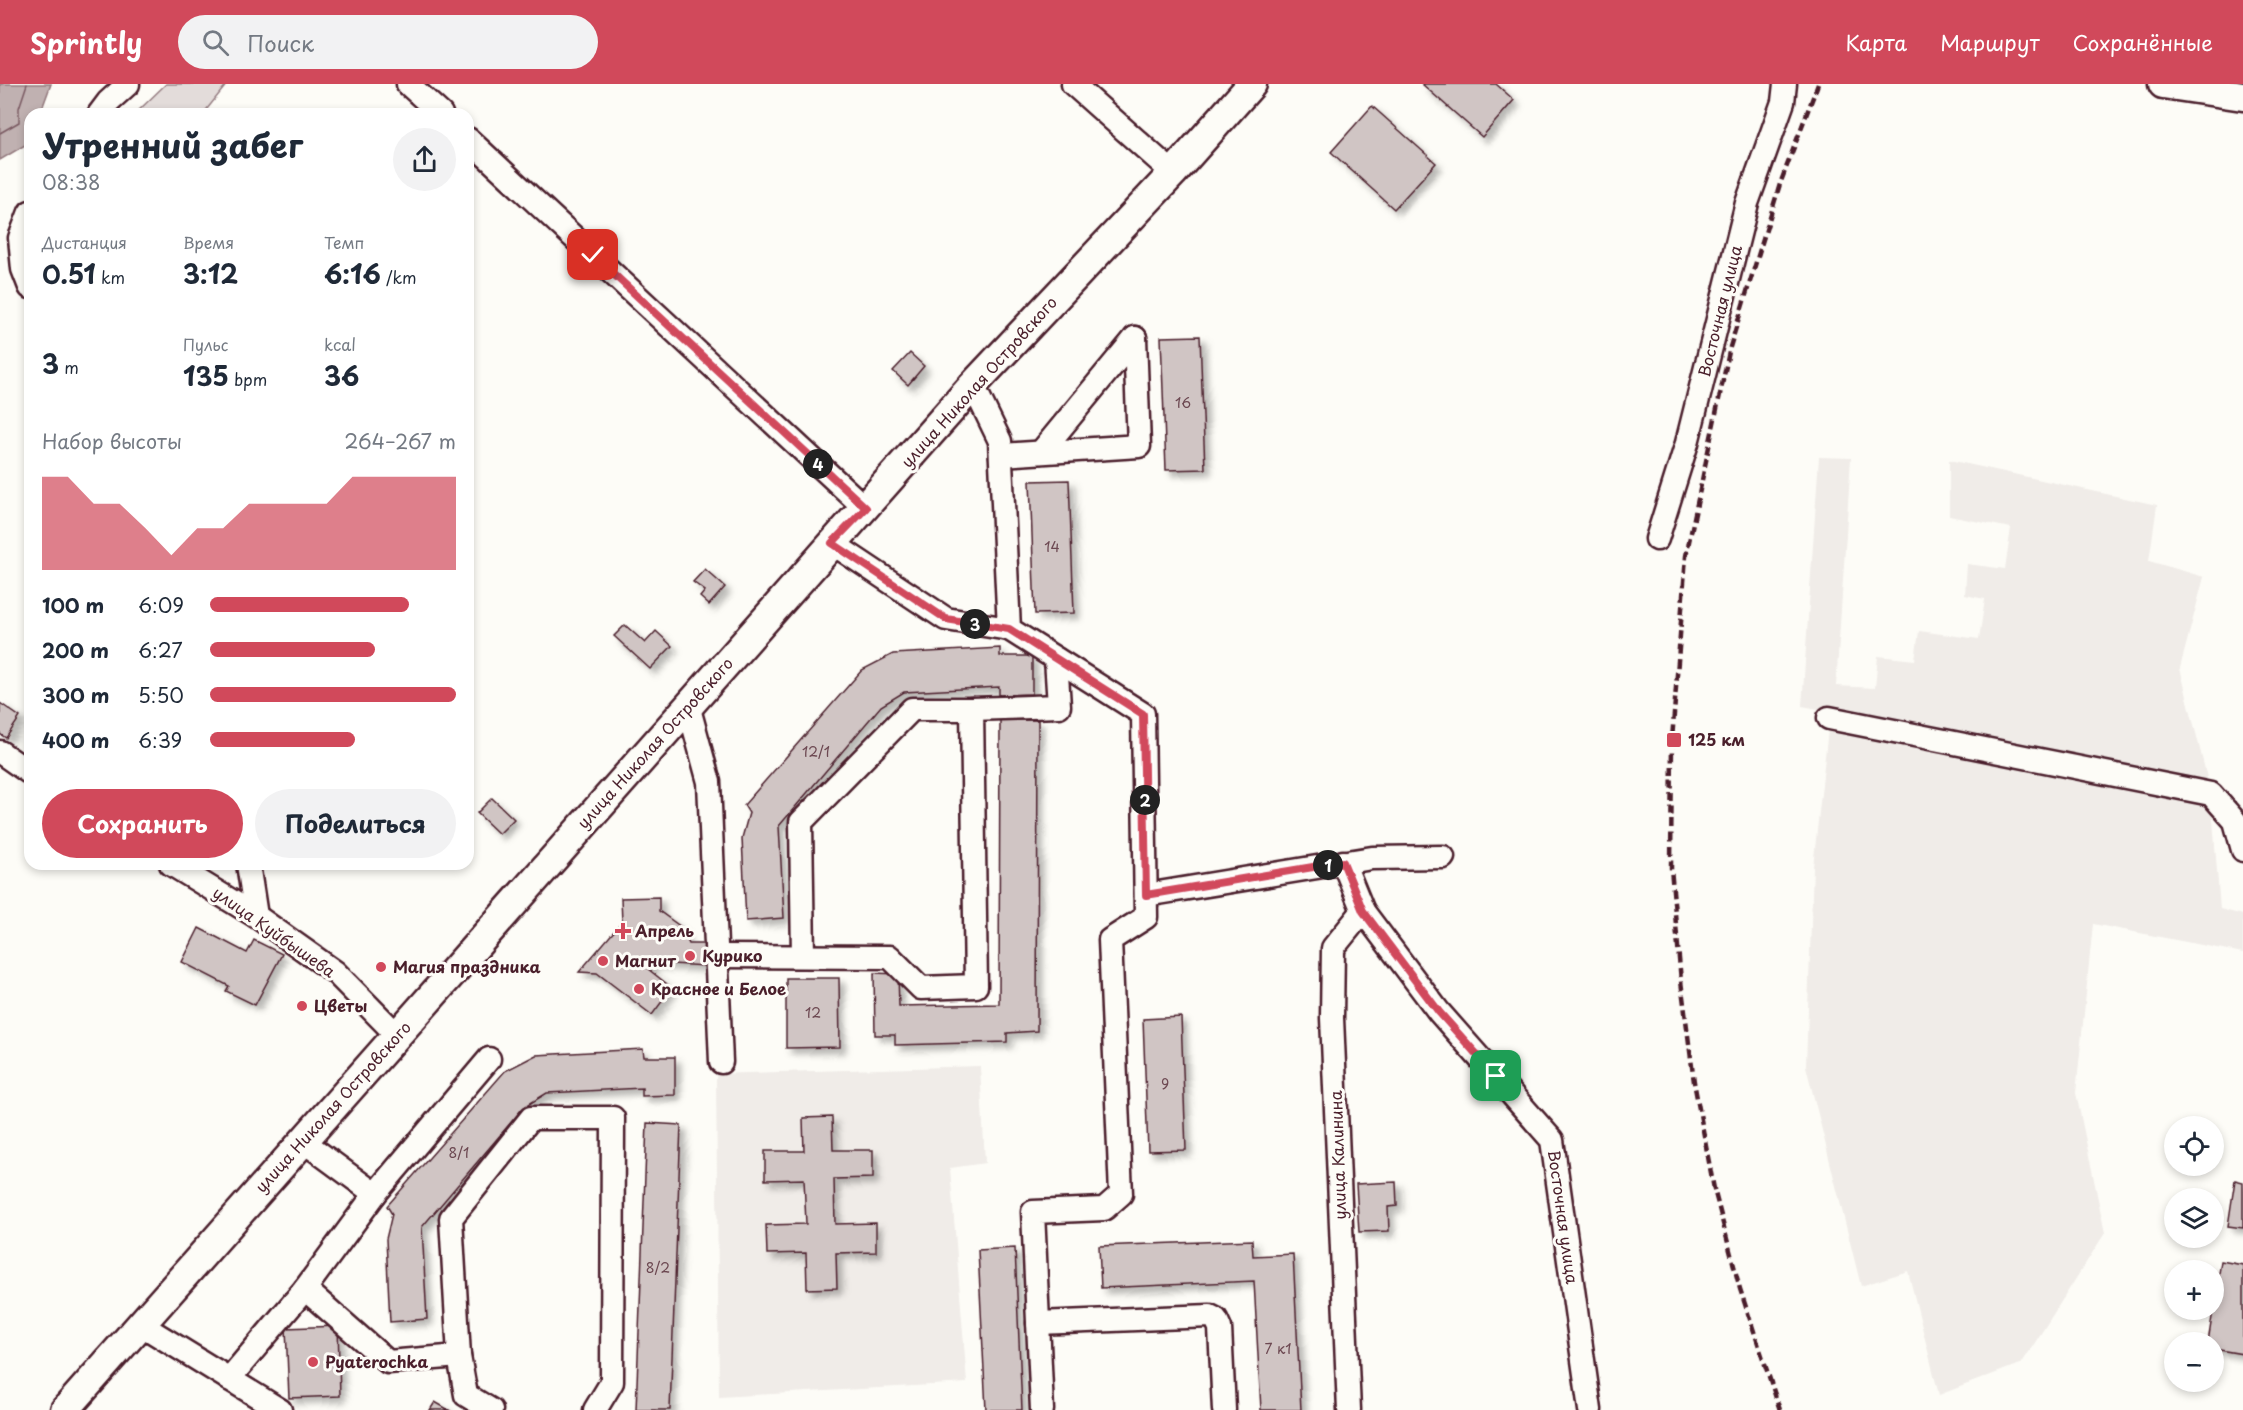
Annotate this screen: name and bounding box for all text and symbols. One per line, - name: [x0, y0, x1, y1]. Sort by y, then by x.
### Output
- search box: [178, 15, 598, 69]
- text: Sprintly: [30, 21, 142, 64]
- icon: search: [199, 26, 232, 59]
- text: Поиск: [247, 26, 314, 59]
- text: Карта: [1846, 26, 1907, 58]
- text: Маршрут: [1940, 26, 2040, 58]
- text: Сохранённые: [2073, 26, 2213, 58]
- text: Утренний забег: [42, 119, 303, 169]
- button: share: [393, 128, 456, 191]
- text: 08:38: [42, 167, 101, 197]
- pin: [567, 229, 618, 280]
- text: Дистанция: [42, 230, 127, 254]
- text: Время: [183, 230, 234, 254]
- text: Темп: [324, 230, 364, 254]
- icon: check: [576, 238, 609, 271]
- street label: Восточная улица: [1691, 242, 1747, 379]
- text: 0.51: [42, 254, 96, 293]
- text: 3:12: [183, 254, 238, 293]
- text: 6:16: [324, 254, 381, 293]
- text: km: [96, 265, 125, 289]
- text: /km: [381, 265, 417, 289]
- street label: улица Николая Островского: [895, 290, 1062, 472]
- text: Пульс: [183, 332, 228, 356]
- text: kcal: [324, 332, 356, 356]
- text: 3: [42, 344, 59, 383]
- text: m: [59, 355, 79, 379]
- text: 135: [183, 356, 229, 395]
- text: 36: [324, 356, 359, 395]
- text: bpm: [229, 367, 267, 391]
- house number: 16: [1175, 392, 1191, 413]
- text: Набор высоты: [42, 426, 182, 456]
- text: 264–267 m: [344, 426, 456, 456]
- pin: 4: [803, 449, 833, 479]
- text: 4: [813, 452, 823, 476]
- house number: 14: [1044, 536, 1060, 557]
- text: 100 m: [42, 590, 104, 620]
- text: 6:09: [138, 590, 184, 620]
- pin: 3: [960, 609, 990, 639]
- text: 3: [970, 612, 980, 636]
- text: 200 m: [42, 635, 109, 665]
- text: 6:27: [138, 635, 183, 665]
- street label: улица Николая Островского: [571, 651, 738, 833]
- text: 300 m: [42, 680, 110, 710]
- text: 5:50: [138, 680, 184, 710]
- text: 400 m: [42, 725, 110, 755]
- text: 6:39: [138, 725, 182, 755]
- place label: 125 км: [1688, 727, 1745, 751]
- marker: 125 км: [1665, 731, 1683, 749]
- house number: 12/1: [802, 741, 830, 762]
- pin: 2: [1130, 785, 1160, 815]
- text: 2: [1139, 788, 1151, 812]
- button: Сохранить: [42, 789, 243, 858]
- button: Поделиться: [255, 789, 456, 858]
- pin: 1: [1313, 850, 1343, 880]
- text: 1: [1324, 853, 1332, 877]
- street label: улица Куйбышева: [208, 880, 341, 983]
- place label: Апрель: [634, 918, 694, 942]
- marker: Апрель: [616, 924, 630, 938]
- place label: Курико: [702, 943, 762, 967]
- place label: Магнит: [615, 948, 677, 972]
- marker: Курико: [683, 949, 697, 963]
- place label: Магия праздника: [393, 954, 541, 978]
- marker: Магнит: [596, 954, 610, 968]
- marker: Магия праздника: [374, 960, 388, 974]
- place label: Красное и Белое: [651, 976, 786, 1000]
- marker: Красное и Белое: [632, 982, 646, 996]
- place label: Цветы: [314, 993, 367, 1017]
- marker: Цветы: [295, 999, 309, 1013]
- house number: 12: [805, 1002, 821, 1023]
- street label: улица Николая Островского: [249, 1015, 416, 1197]
- pin: [1470, 1050, 1521, 1101]
- icon: arrive: [1479, 1059, 1512, 1092]
- house number: 9: [1161, 1073, 1169, 1094]
- street label: улица Калинина: [1323, 1090, 1351, 1220]
- map controls: [2164, 1116, 2224, 1392]
- button: locate: [2164, 1116, 2224, 1176]
- house number: 8/1: [449, 1142, 469, 1163]
- street label: Восточная улица: [1543, 1148, 1585, 1285]
- button: layers: [2164, 1188, 2224, 1248]
- house number: 8/2: [646, 1257, 670, 1278]
- button: +: [2164, 1260, 2224, 1320]
- button: −: [2164, 1332, 2224, 1392]
- house number: 7 к1: [1264, 1338, 1292, 1359]
- place label: Pyaterochka: [325, 1349, 428, 1373]
- marker: Pyaterochka: [306, 1355, 320, 1369]

